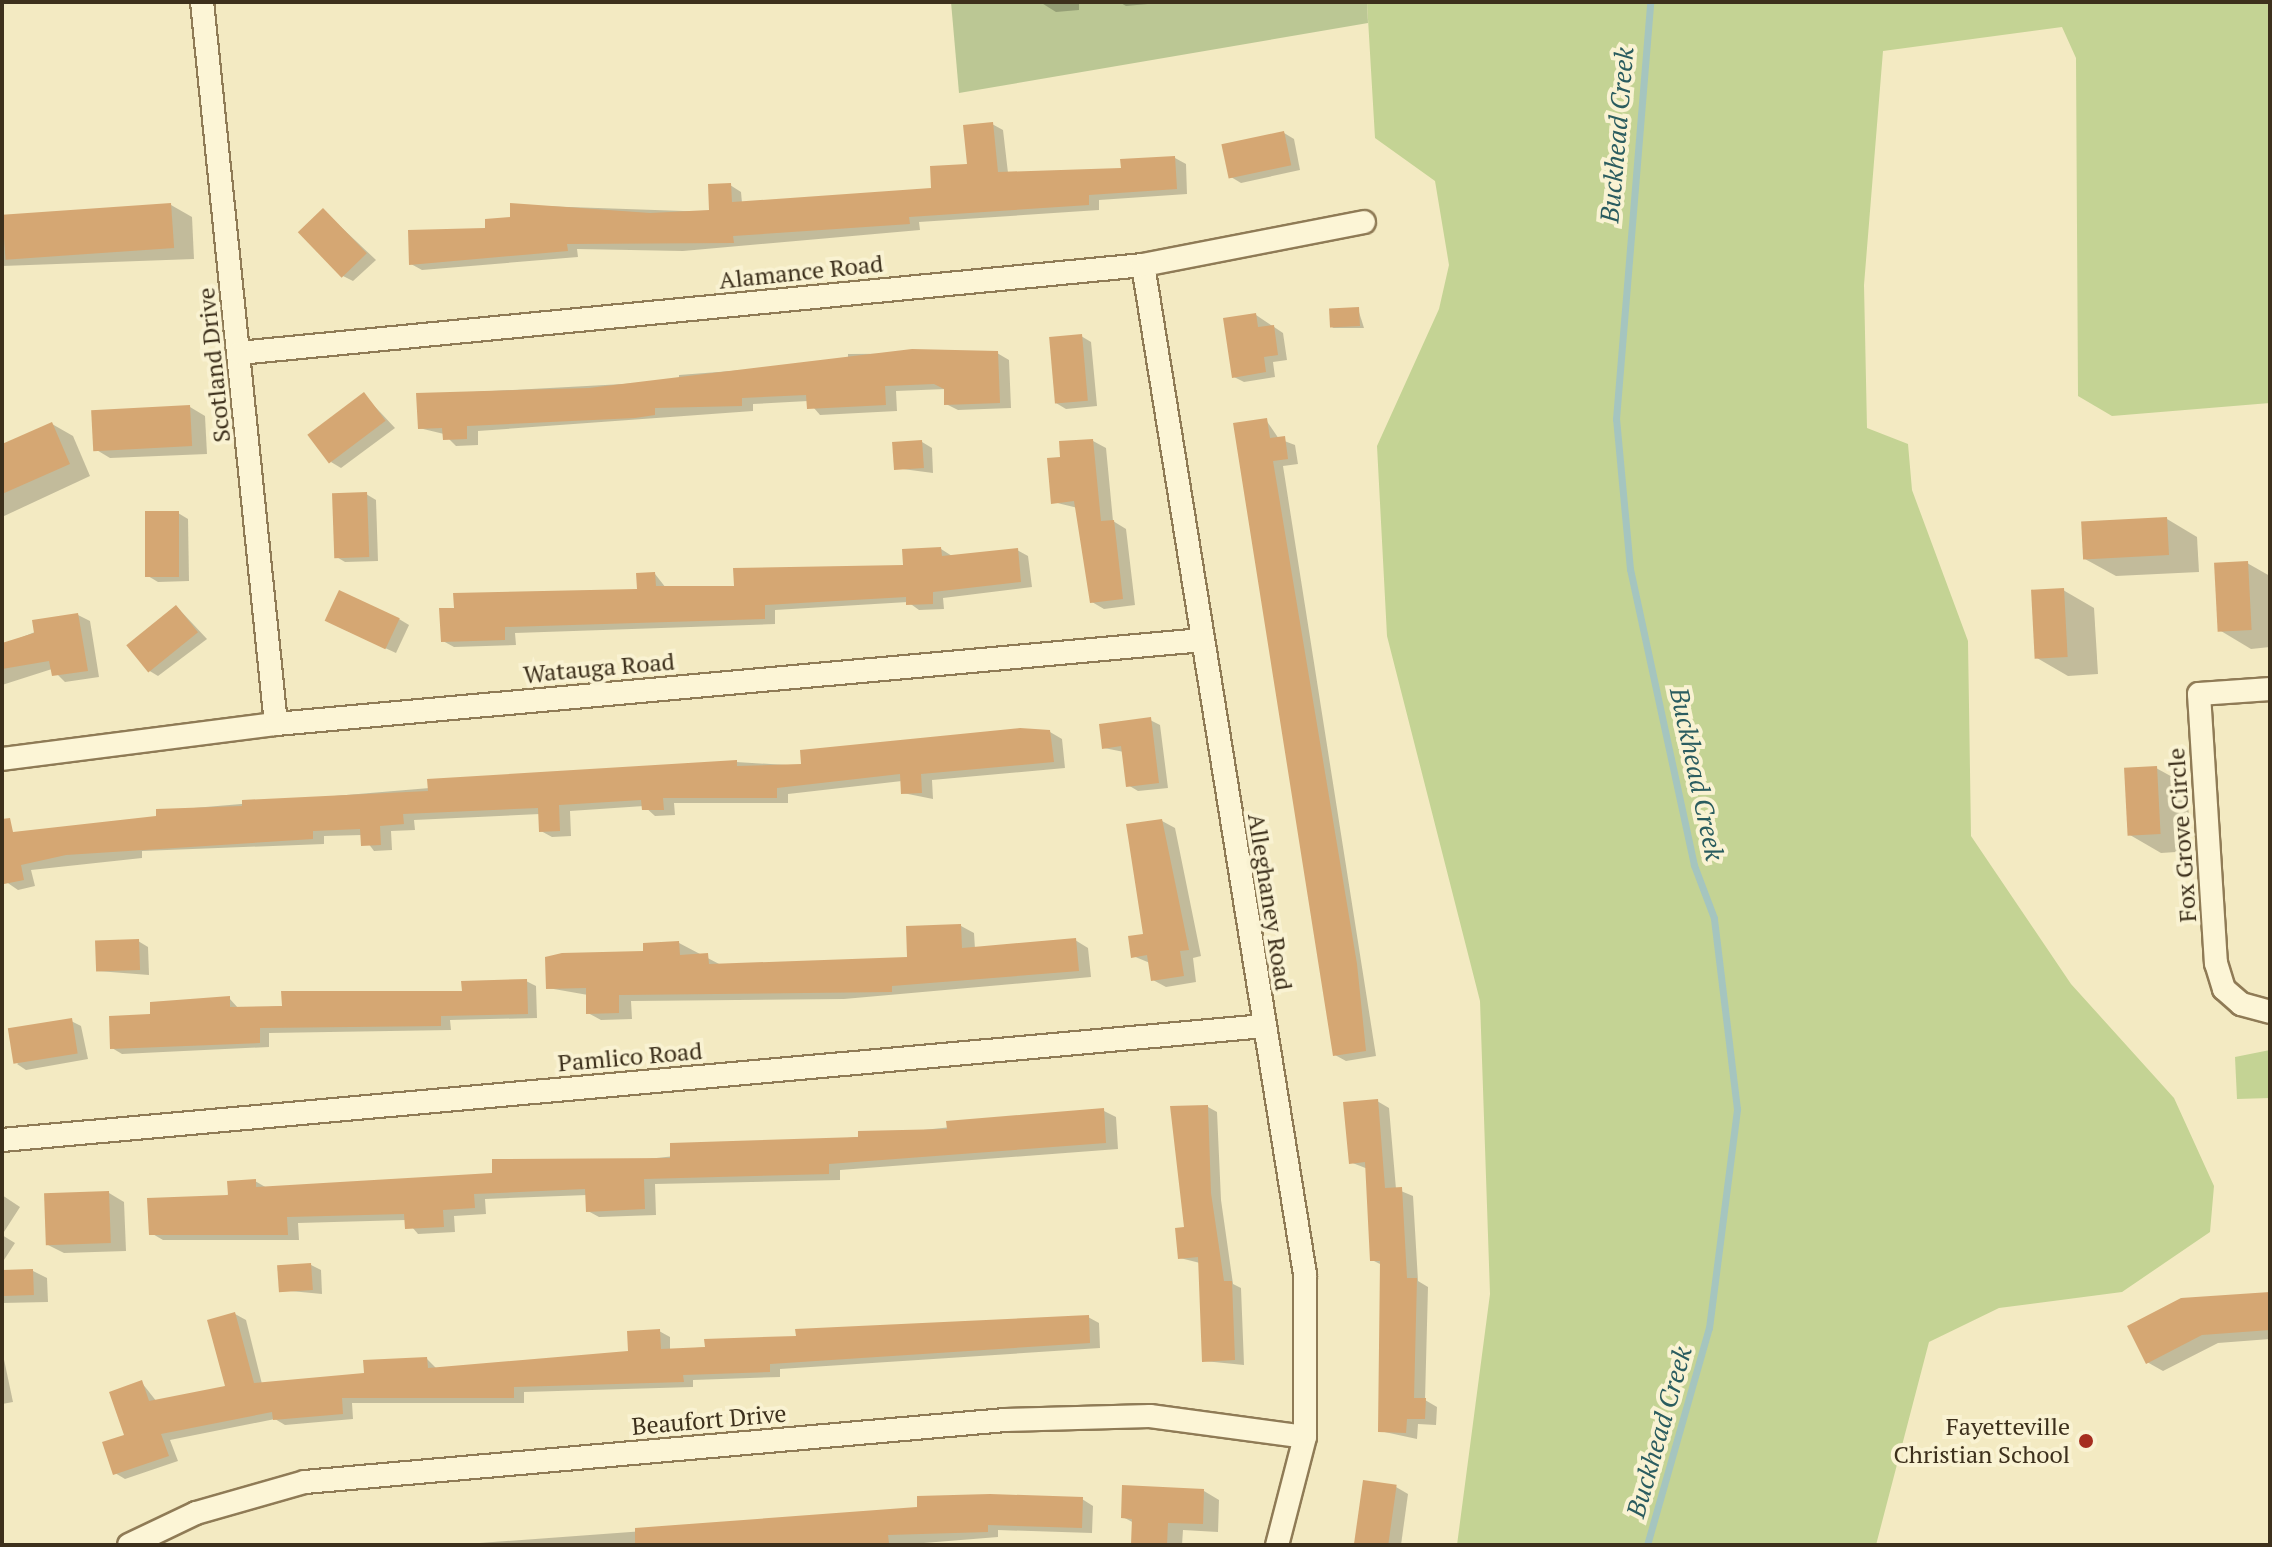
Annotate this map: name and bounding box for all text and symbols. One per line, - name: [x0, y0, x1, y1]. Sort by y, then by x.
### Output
- water label: Buckhead Creek: [1594, 46, 1640, 224]
- street label: Alamance Road: [717, 249, 885, 295]
- street label: Scotland Drive: [192, 286, 236, 444]
- street label: Watauga Road: [522, 647, 676, 689]
- water label: Buckhead Creek: [1663, 685, 1731, 863]
- street label: Fox Grove Circle: [2162, 747, 2202, 923]
- street label: Alleghaney Road: [1242, 811, 1298, 993]
- street label: Pamlico Road: [557, 1036, 703, 1078]
- water label: Buckhead Creek: [1620, 1343, 1698, 1521]
- street label: Beaufort Drive: [631, 1399, 787, 1441]
- place label: Fayetteville Christian School: [1893, 1413, 2070, 1469]
- marker: Fayetteville Christian School: [2077, 1432, 2095, 1450]

